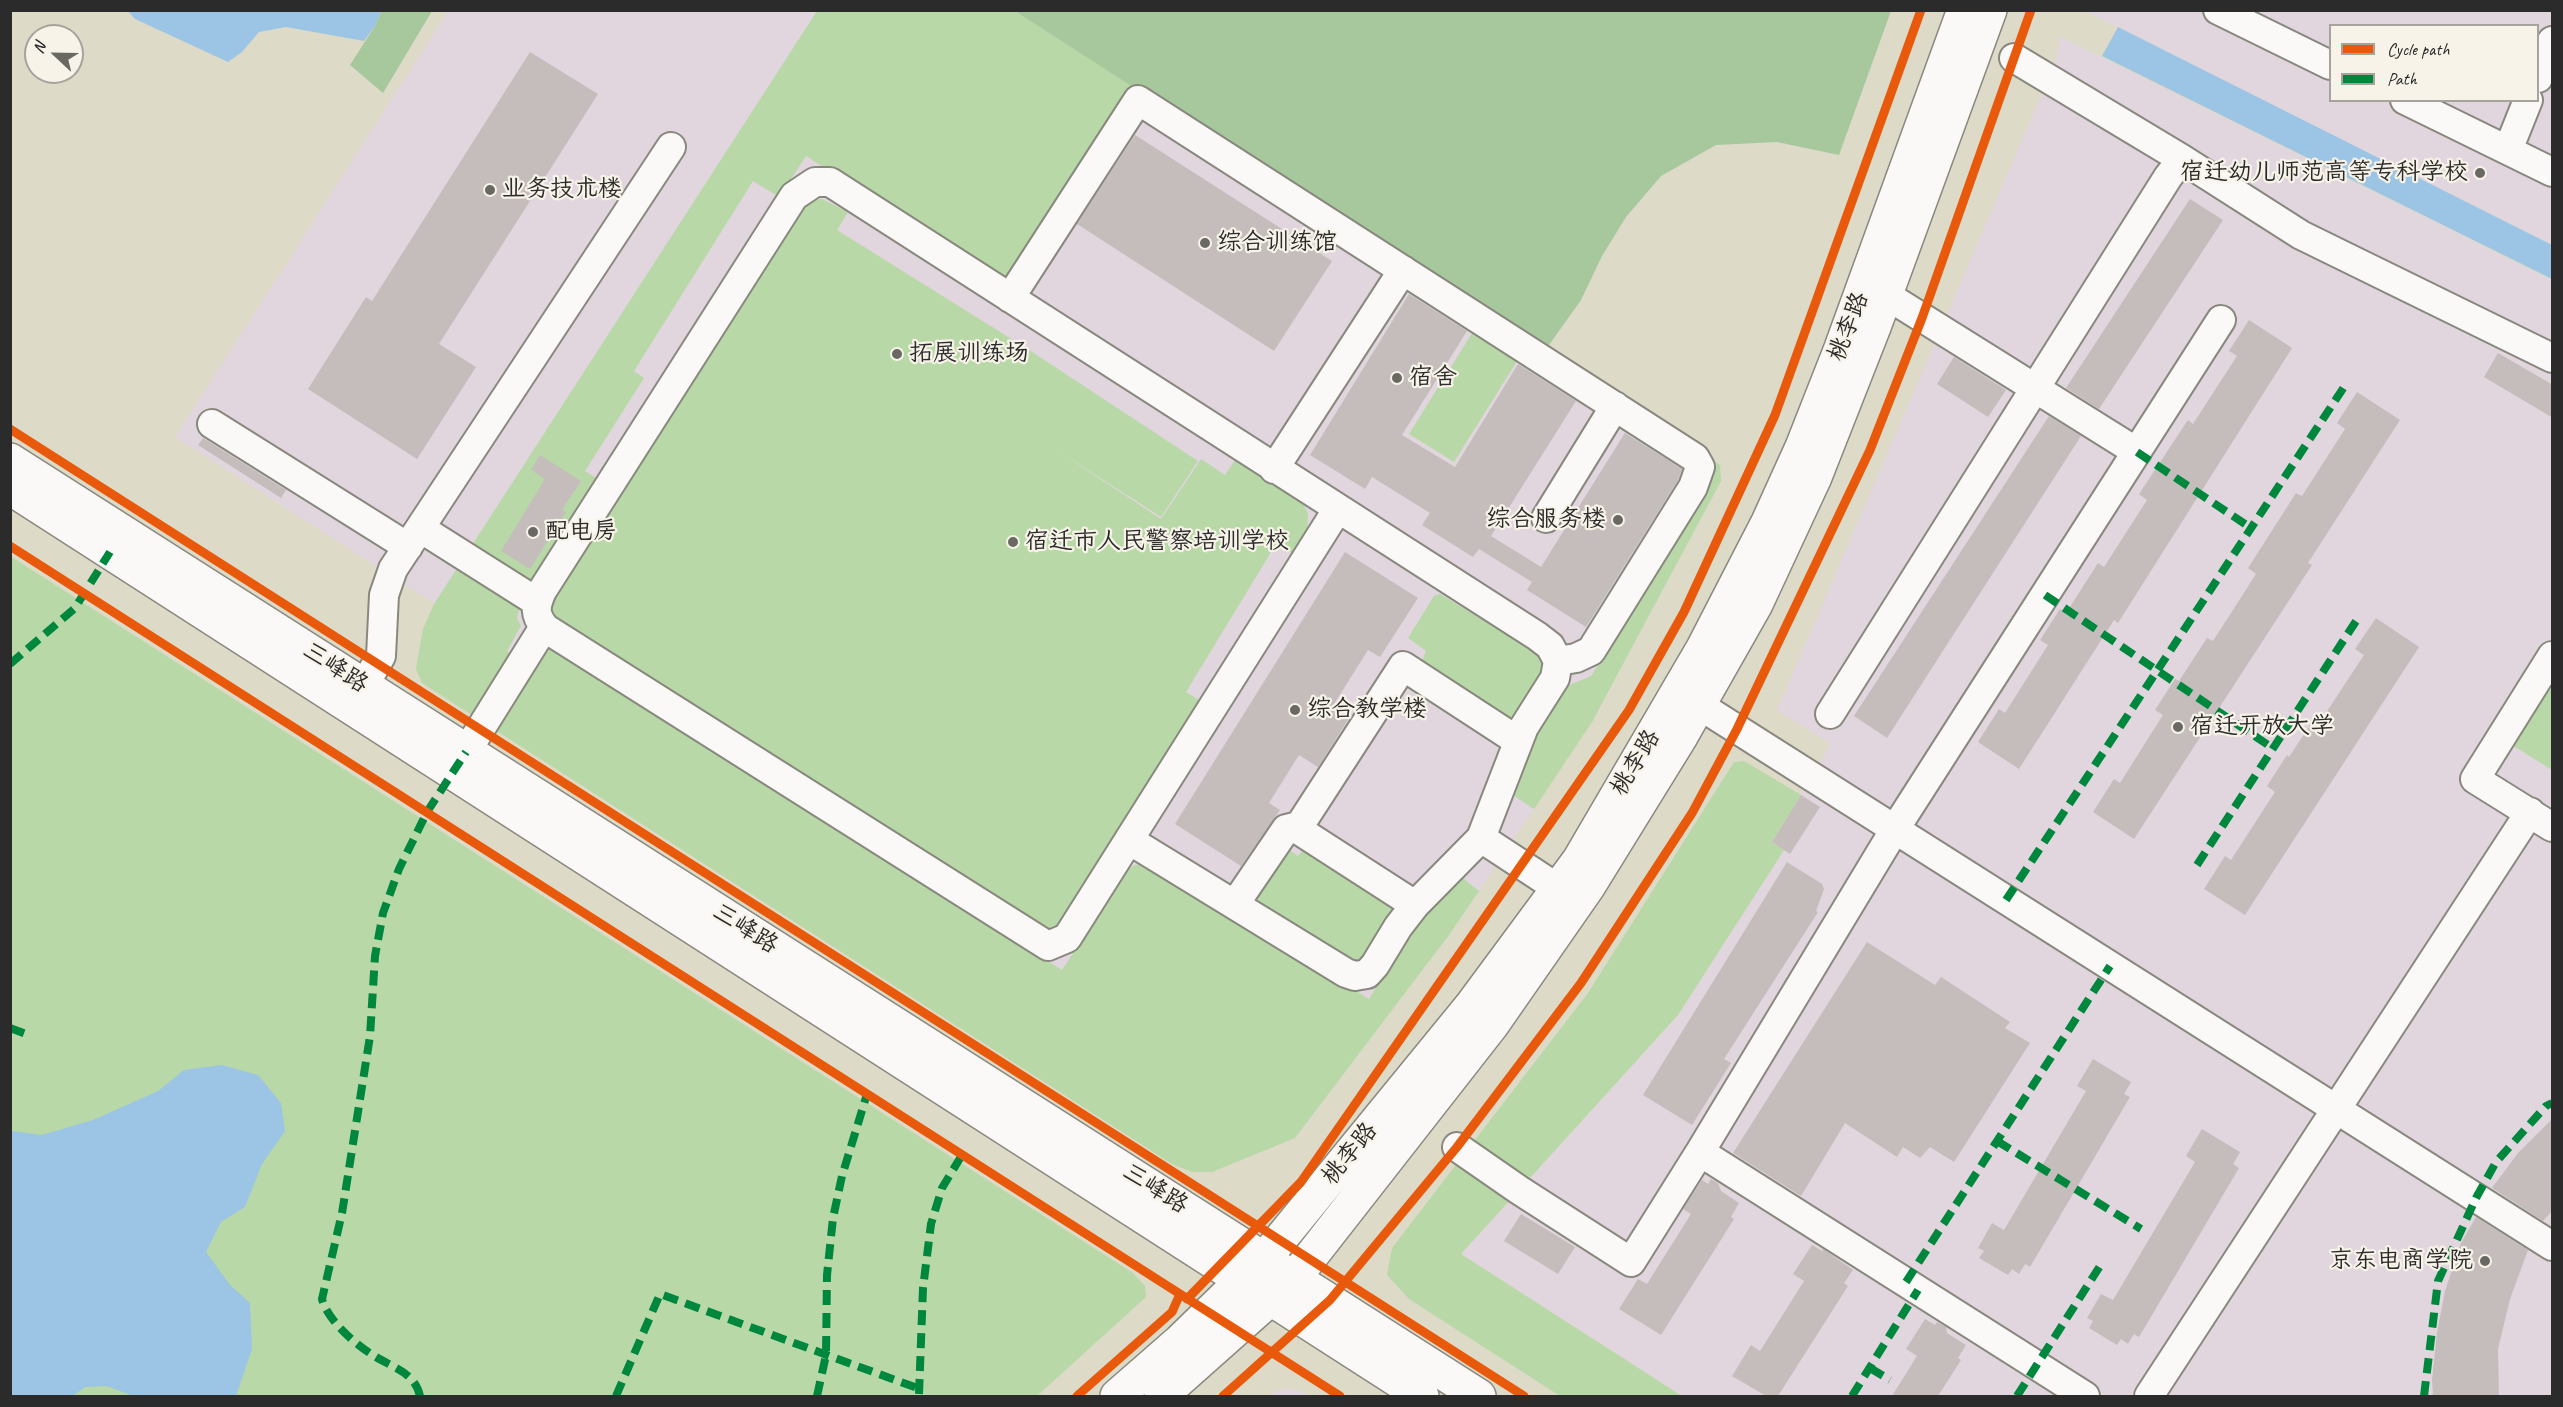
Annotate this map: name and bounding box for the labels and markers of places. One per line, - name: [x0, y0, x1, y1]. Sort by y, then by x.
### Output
- place label: 宿迁幼儿师范高等专科学校: [2180, 159, 2468, 187]
- marker: 宿迁幼儿师范高等专科学校: [2473, 166, 2487, 180]
- place label: 业务技术楼: [502, 176, 622, 204]
- marker: 业务技术楼: [483, 183, 497, 197]
- place label: 综合训练馆: [1217, 229, 1337, 257]
- marker: 综合训练馆: [1198, 236, 1212, 250]
- place label: 拓展训练场: [909, 340, 1029, 368]
- marker: 拓展训练场: [890, 347, 904, 361]
- place label: 宿舍: [1409, 364, 1457, 392]
- marker: 宿舍: [1390, 371, 1404, 385]
- place label: 综合服务楼: [1486, 506, 1606, 534]
- marker: 综合服务楼: [1611, 513, 1625, 527]
- place label: 配电房: [545, 518, 617, 546]
- marker: 配电房: [526, 525, 540, 539]
- place label: 宿迁市人民警察培训学校: [1025, 528, 1289, 556]
- marker: 宿迁市人民警察培训学校: [1006, 535, 1020, 549]
- place label: 综合教学楼: [1307, 696, 1427, 724]
- marker: 综合教学楼: [1288, 703, 1302, 717]
- place label: 宿迁开放大学: [2190, 713, 2334, 741]
- marker: 宿迁开放大学: [2171, 720, 2185, 734]
- place label: 京东电商学院: [2329, 1247, 2473, 1275]
- marker: 京东电商学院: [2478, 1254, 2492, 1268]

